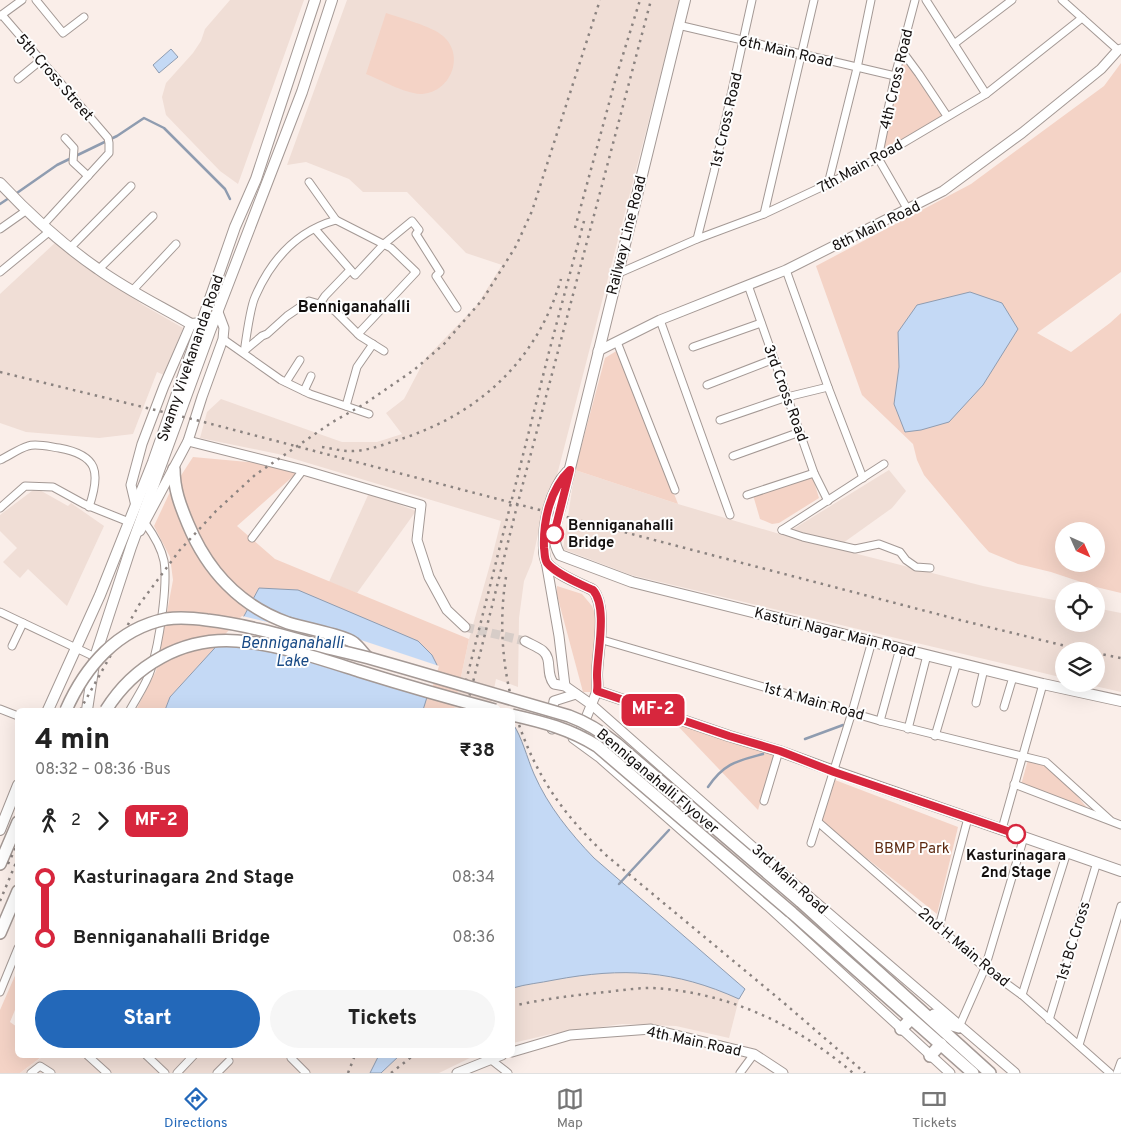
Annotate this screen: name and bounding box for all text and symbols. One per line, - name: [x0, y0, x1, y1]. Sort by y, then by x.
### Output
- street label: 4th Cross Road: [877, 27, 918, 131]
- street label: 5th Cross Street: [11, 31, 97, 125]
- street label: 6th Main Road: [737, 32, 835, 73]
- street label: 1st Cross Road: [707, 71, 748, 170]
- street label: 7th Main Road: [815, 136, 907, 199]
- street label: Railway Line Road: [603, 174, 651, 297]
- street label: 8th Main Road: [829, 198, 924, 257]
- street label: Swamy Vivekananda Road: [154, 272, 229, 445]
- district label: Benniganahalli: [298, 298, 410, 318]
- street label: 3rd Cross Road: [758, 342, 811, 445]
- place label: Benniganahalli Bridge: [568, 517, 674, 553]
- north arrow: [1055, 522, 1105, 572]
- map controls: [1055, 522, 1105, 692]
- marker: Benniganahalli Bridge: [544, 524, 564, 544]
- button: locate: [1055, 582, 1105, 632]
- street label: Kasturi Nagar Main Road: [752, 604, 917, 663]
- water label: Benniganahalli Lake: [241, 634, 344, 672]
- button: layers: [1055, 642, 1105, 692]
- street label: 1st A Main Road: [761, 679, 866, 726]
- line badge: MF-2: [618, 694, 688, 726]
- text: MF-2: [632, 698, 674, 721]
- text: 4 min: [35, 723, 110, 759]
- street label: Benniganahalli Flyover: [592, 725, 722, 839]
- text: ₹38: [459, 739, 495, 763]
- text: 08:32 – 08:36 · Bus: [35, 760, 171, 780]
- icon: walk: [35, 807, 63, 835]
- icon: forward: [89, 807, 117, 835]
- text: MF-2: [135, 809, 178, 832]
- text: 2: [71, 811, 81, 831]
- marker: Kasturinagara 2nd Stage: [1006, 824, 1026, 844]
- park label: BBMP Park: [874, 840, 950, 859]
- street label: 3rd Main Road: [747, 841, 831, 919]
- place label: Kasturinagara 2nd Stage: [966, 847, 1066, 883]
- text: Kasturinagara 2nd Stage: [73, 866, 294, 890]
- text: 08:34: [452, 868, 495, 888]
- street label: 1st BC Cross: [1053, 900, 1095, 983]
- street label: 2nd H Main Road: [913, 904, 1013, 992]
- text: Benniganahalli Bridge: [73, 926, 270, 950]
- text: 08:36: [452, 928, 495, 948]
- button: Start: [35, 990, 260, 1048]
- button: Tickets: [270, 990, 495, 1048]
- street label: 4th Main Road: [644, 1023, 743, 1062]
- tab: Directions: [164, 1085, 228, 1132]
- tab: Map: [556, 1085, 584, 1132]
- tab: Tickets: [912, 1085, 957, 1132]

